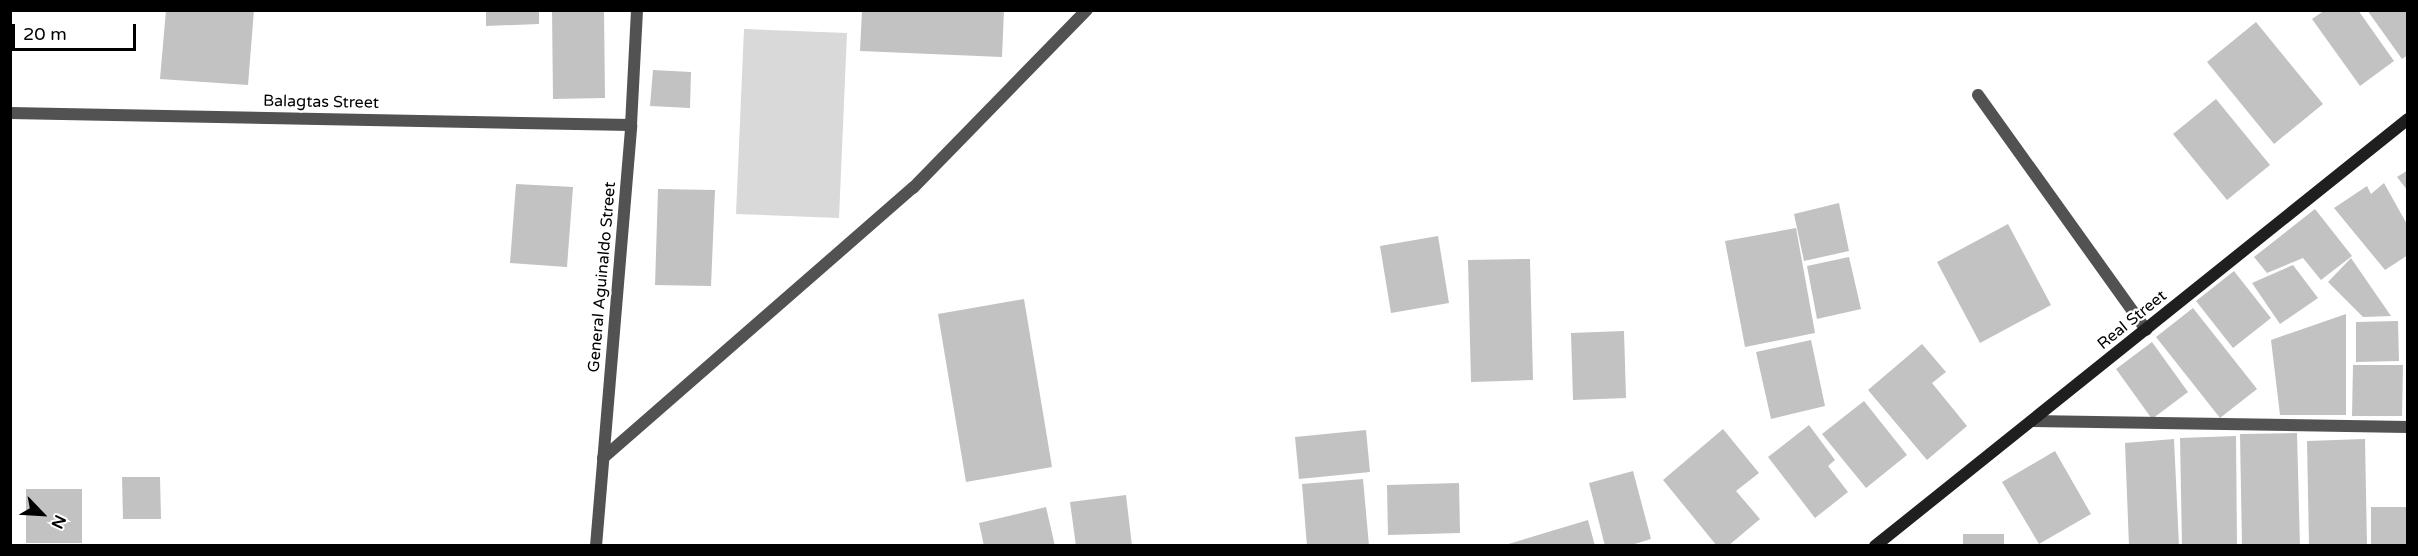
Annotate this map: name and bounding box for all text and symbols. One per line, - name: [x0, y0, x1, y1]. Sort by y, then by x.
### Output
- scale bar: [15, 12, 140, 50]
- text: 20 m: [23, 23, 67, 45]
- street label: Balagtas Street: [263, 91, 379, 113]
- street label: General Aguinaldo Street: [584, 181, 620, 373]
- street label: Real Street: [2094, 286, 2170, 354]
- north arrow: [12, 484, 72, 544]
- text: N: [47, 512, 70, 532]

